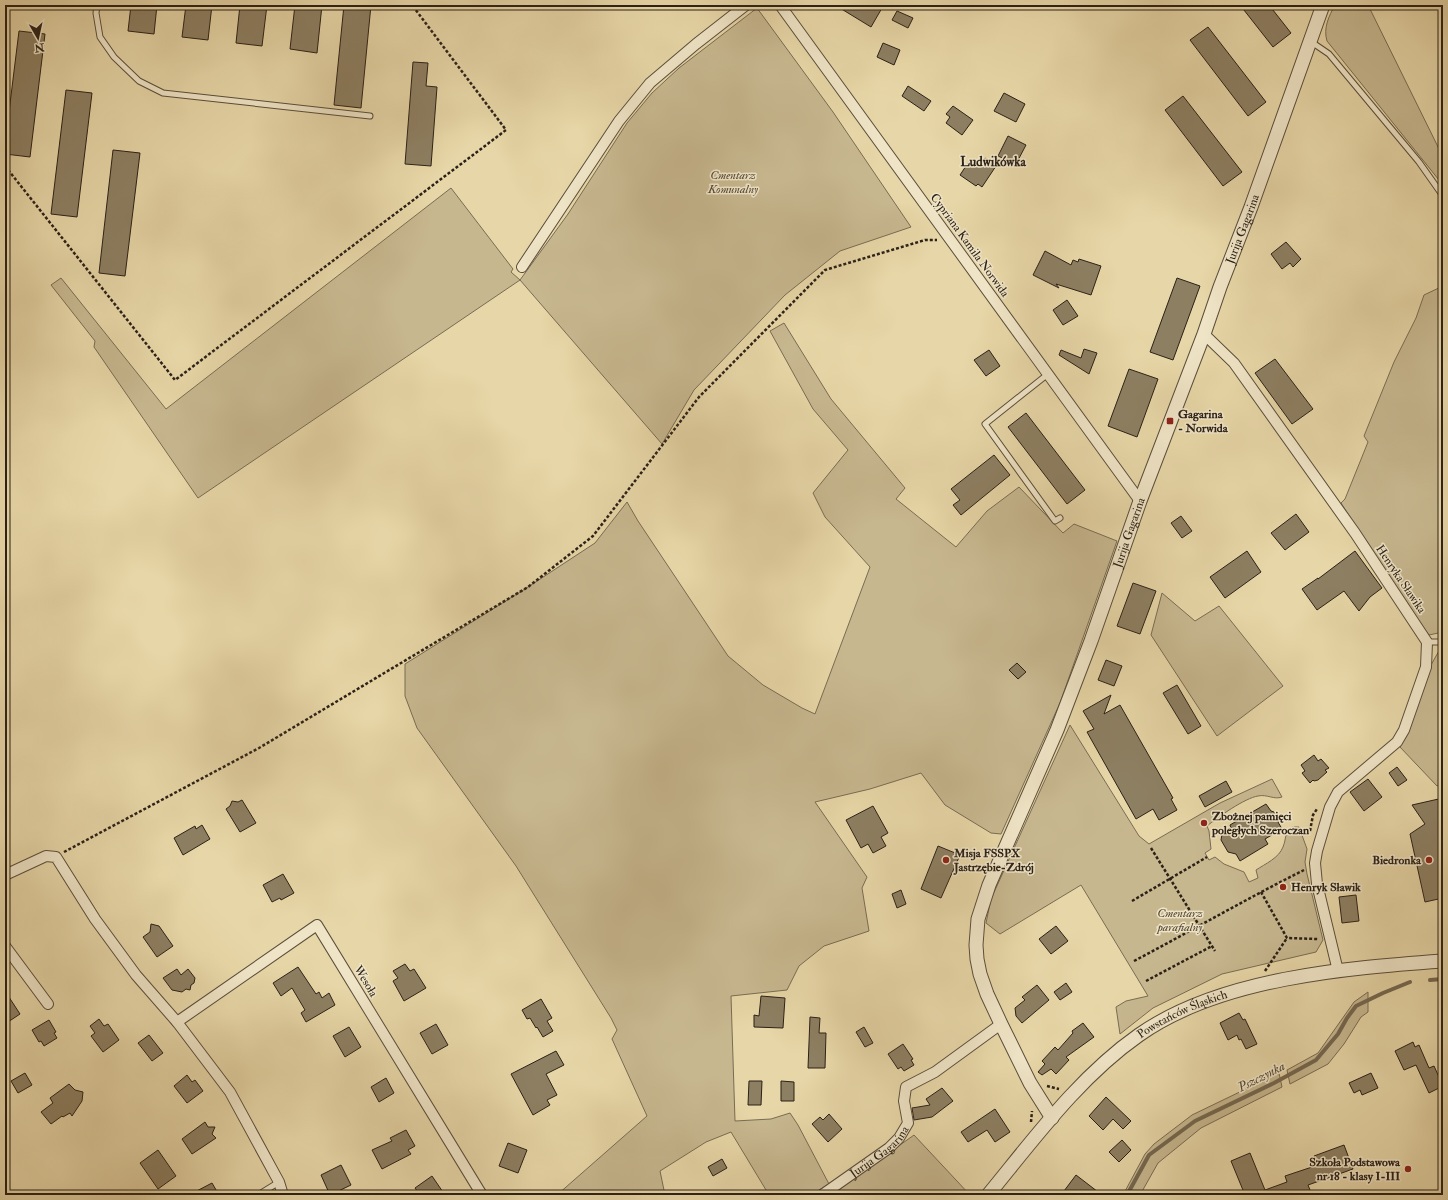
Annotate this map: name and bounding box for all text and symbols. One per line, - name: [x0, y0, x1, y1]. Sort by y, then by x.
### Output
- north arrow: [18, 18, 58, 58]
- text: N: [32, 40, 46, 55]
- district label: Ludwikówka: [960, 154, 1026, 170]
- park label: Cmentarz Komunalny: [707, 168, 759, 197]
- street label: Cypriana Kamila Norwida: [927, 190, 1013, 301]
- street label: Jurija Gagarina: [1222, 191, 1263, 267]
- place label: Gagarina - Norwida: [1178, 407, 1229, 436]
- marker: Gagarina - Norwida: [1165, 416, 1175, 426]
- street label: Jurija Gagarina: [1110, 494, 1149, 571]
- street label: Henryka Sławika: [1372, 542, 1430, 617]
- place label: Zbożnej pamięci poległych Szeroczan: [1211, 809, 1310, 838]
- marker: Zbożnej pamięci poległych Szeroczan: [1199, 818, 1209, 828]
- place label: Misja FSSPX Jastrzębie-Zdrój: [953, 846, 1034, 875]
- place label: Biedronka: [1372, 853, 1422, 868]
- marker: Misja FSSPX Jastrzębie-Zdrój: [941, 855, 951, 865]
- marker: Biedronka: [1424, 855, 1434, 865]
- place label: Henryk Sławik: [1291, 880, 1361, 895]
- marker: Henryk Sławik: [1278, 882, 1288, 892]
- park label: Cmentarz parafialny: [1156, 906, 1203, 935]
- street label: Wesoła: [350, 962, 381, 1001]
- street label: Powstańców Śląskich: [1134, 987, 1230, 1042]
- water label: Pszczynka: [1234, 1058, 1288, 1096]
- street label: Jurija Gagarina: [846, 1123, 913, 1182]
- place label: Szkoła Podstawowa nr 18 - klasy I-III: [1309, 1155, 1401, 1184]
- marker: Szkoła Podstawowa nr 18 - klasy I-III: [1403, 1164, 1413, 1174]

